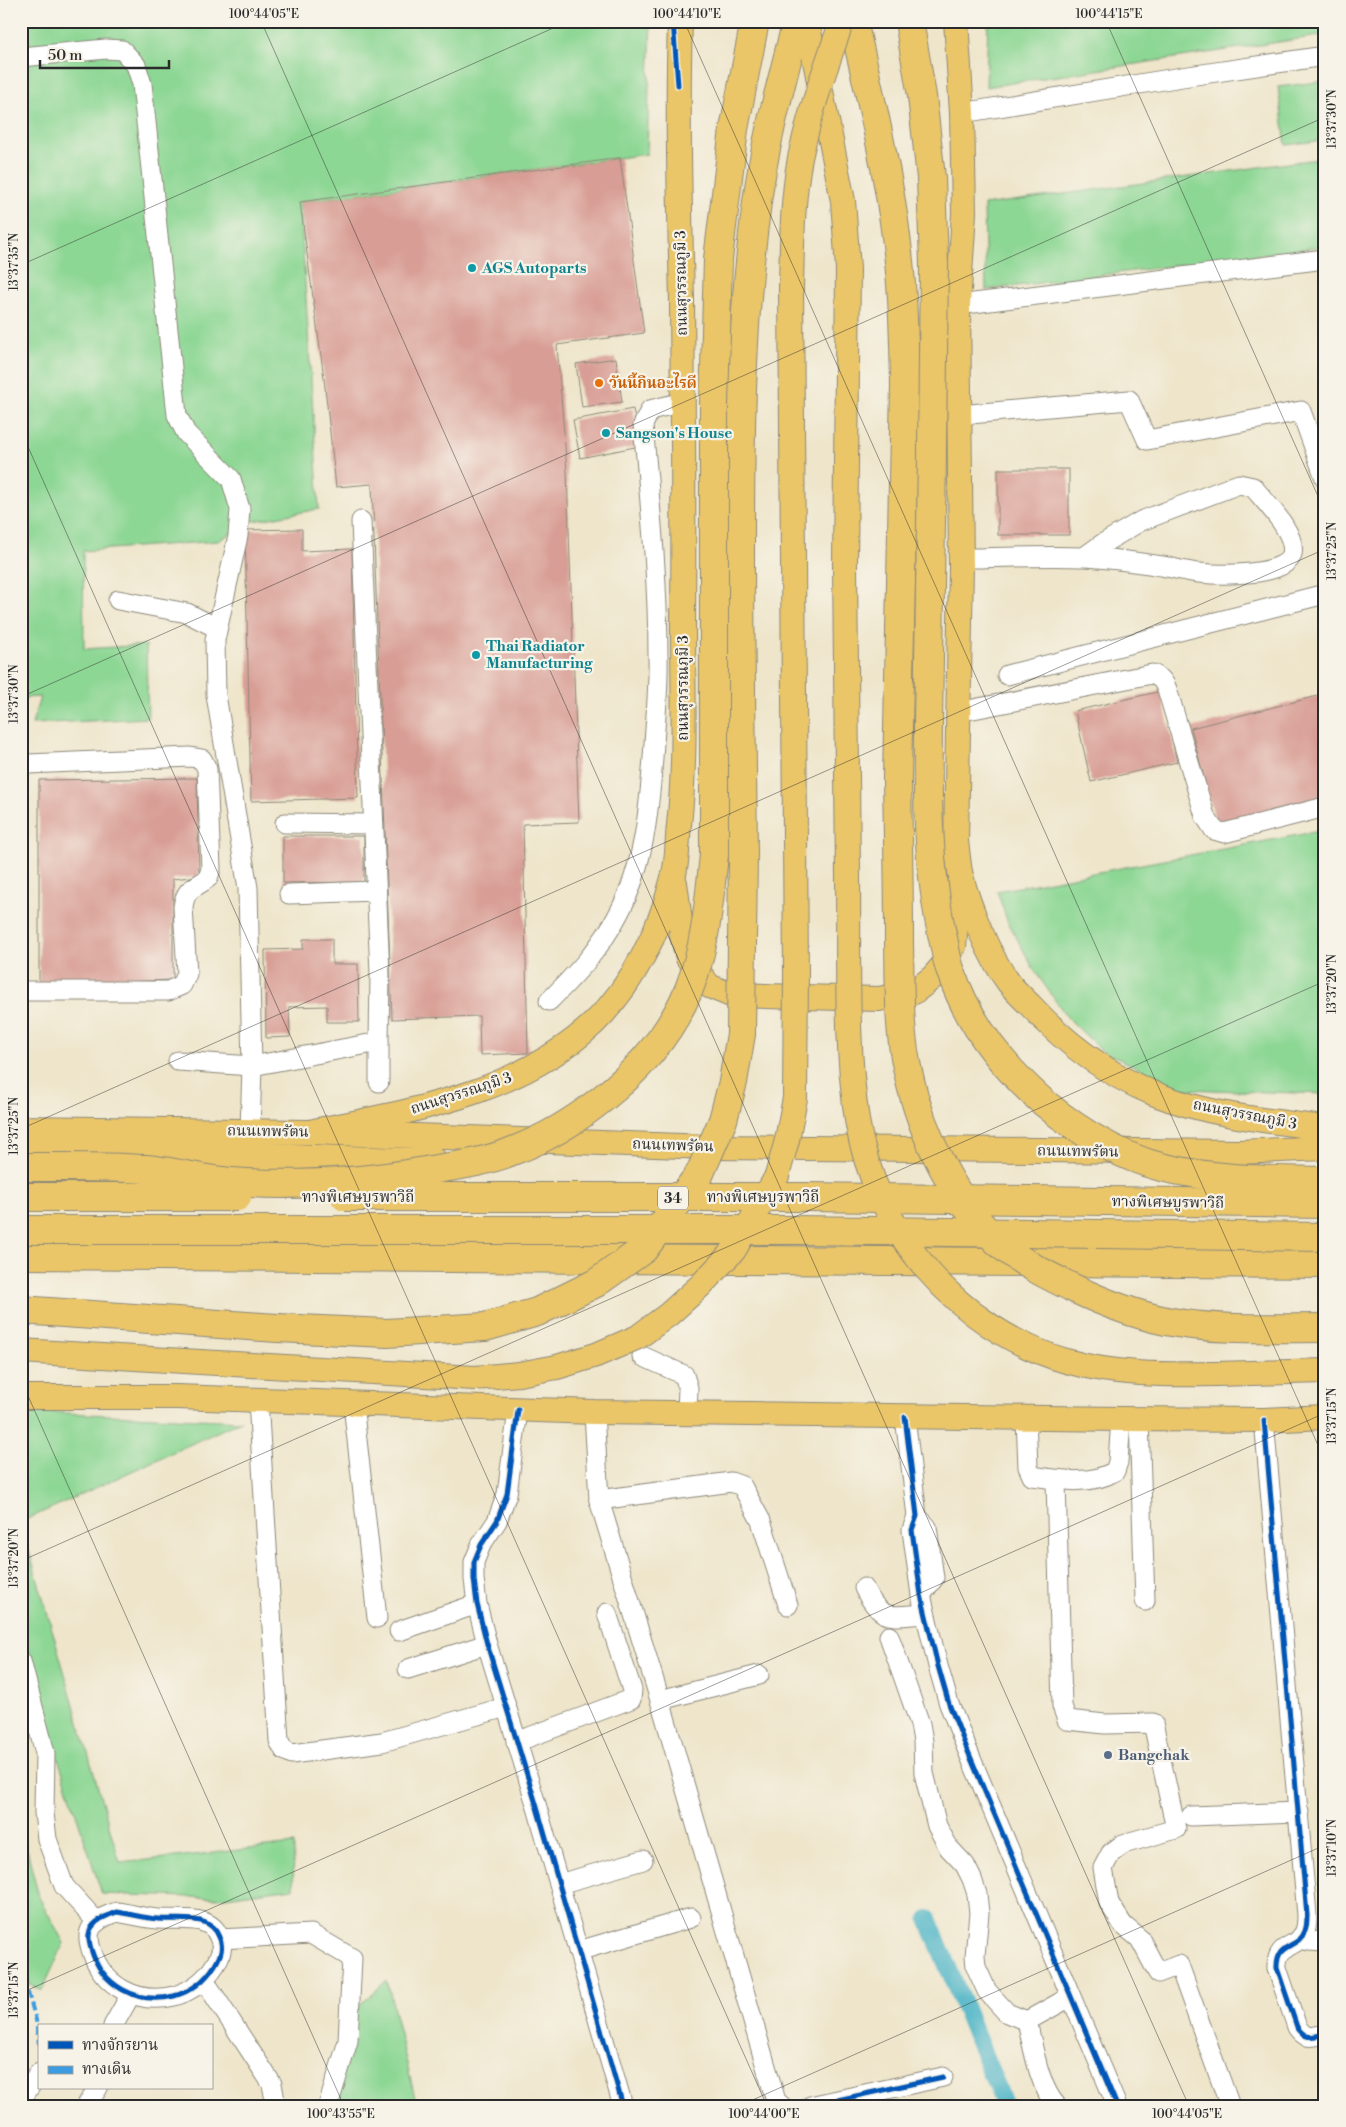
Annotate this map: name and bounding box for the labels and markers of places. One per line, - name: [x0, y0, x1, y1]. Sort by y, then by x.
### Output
- place label: AGS Autoparts: [481, 259, 586, 278]
- marker: AGS Autoparts: [466, 262, 478, 274]
- place label: วันนี้กินอะไรดี: [609, 372, 697, 393]
- marker: วันนี้กินอะไรดี: [593, 377, 605, 389]
- place label: Sangson's House: [616, 424, 732, 443]
- marker: Sangson's House: [600, 427, 612, 439]
- place label: Thai Radiator Manufacturing: [486, 637, 593, 673]
- marker: Thai Radiator Manufacturing: [470, 649, 482, 661]
- place label: Bangchak: [1118, 1746, 1190, 1765]
- marker: Bangchak: [1102, 1749, 1114, 1761]

